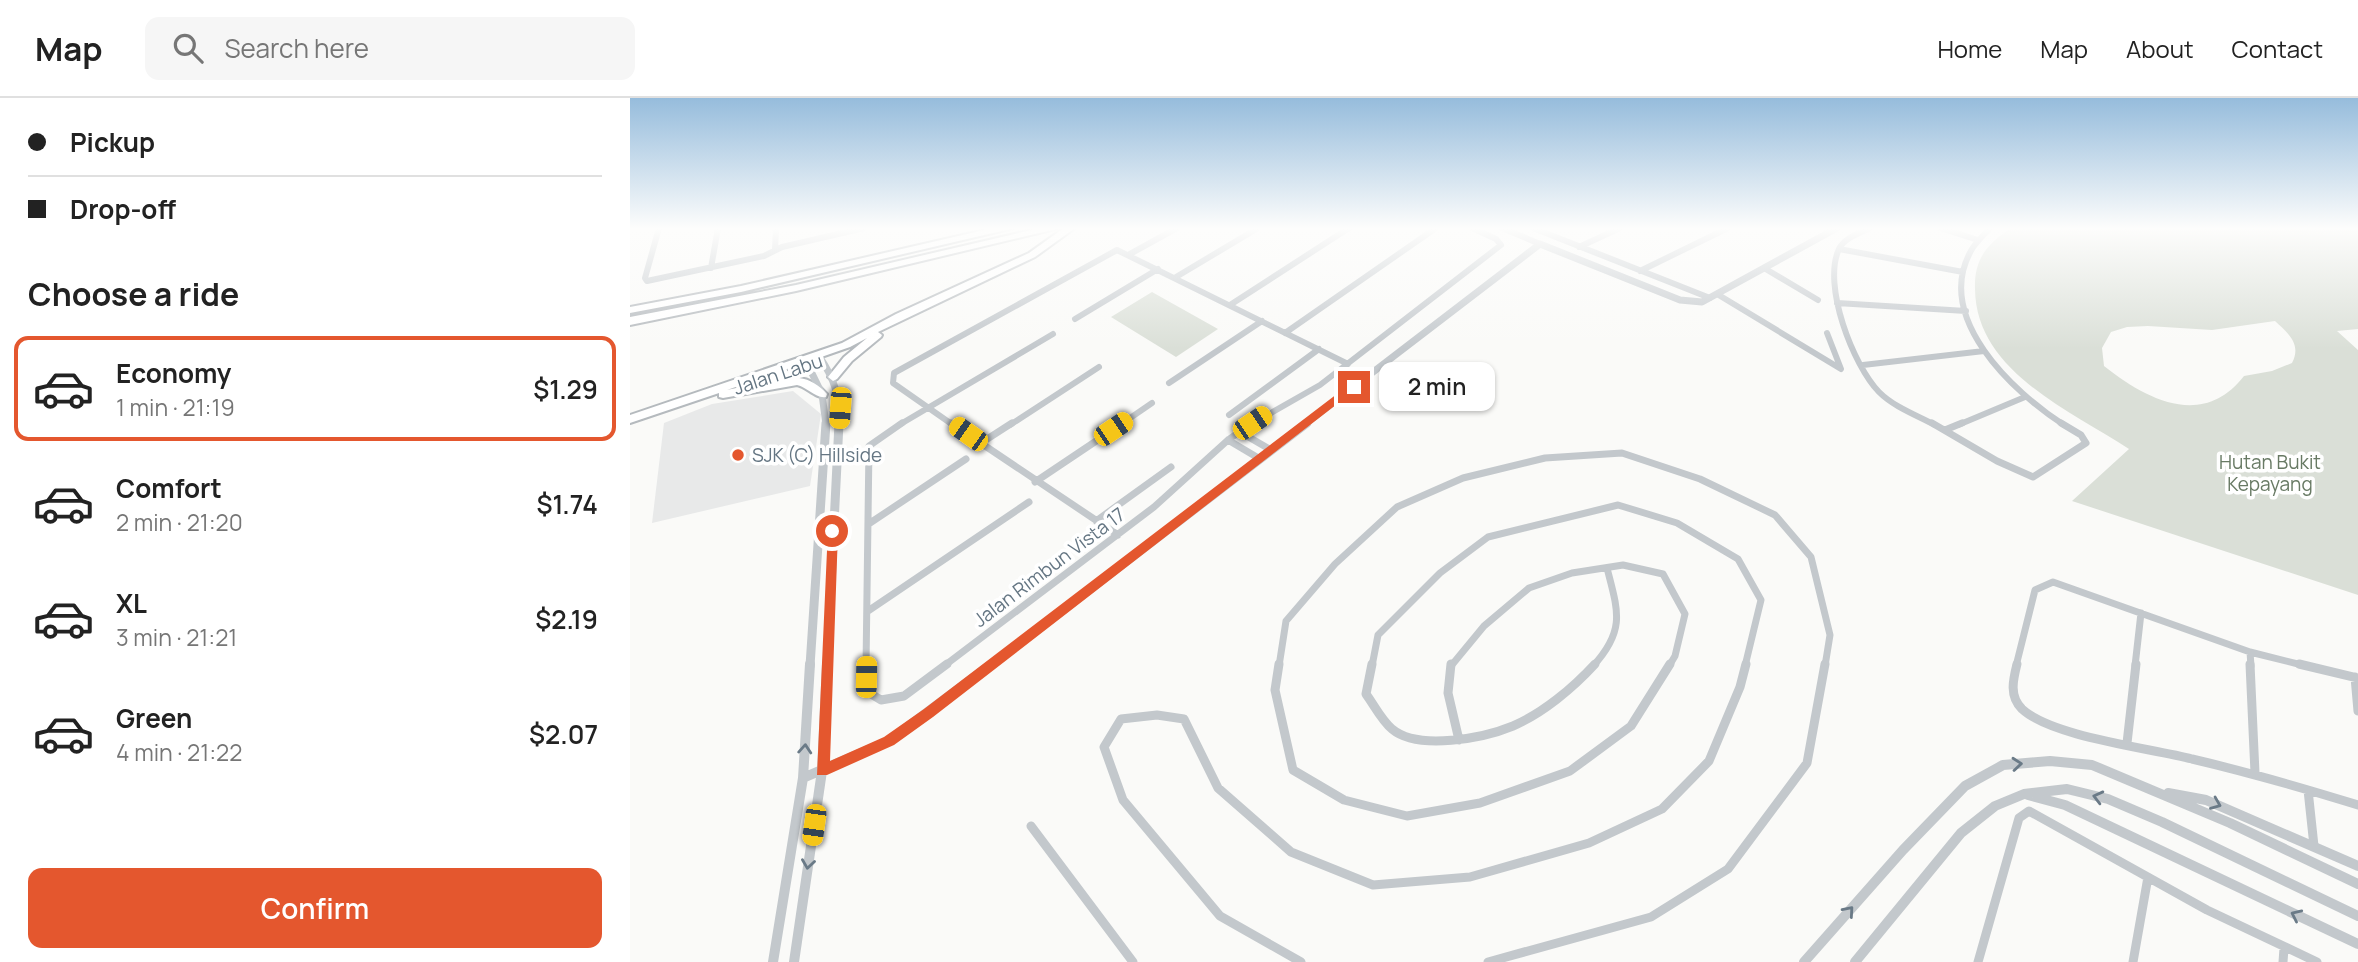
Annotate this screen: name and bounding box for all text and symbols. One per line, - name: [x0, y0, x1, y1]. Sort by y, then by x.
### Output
- search box: [145, 17, 635, 80]
- text: Map: [35, 26, 103, 71]
- icon: search: [169, 29, 207, 67]
- text: Search here: [225, 30, 369, 66]
- text: Home: [1937, 32, 2002, 65]
- text: Map: [2040, 32, 2088, 65]
- text: About: [2126, 32, 2194, 65]
- text: Contact: [2232, 32, 2323, 65]
- text: Pickup: [70, 124, 155, 160]
- text: Drop-off: [70, 191, 176, 227]
- text: Choose a ride: [28, 272, 239, 316]
- street label: Jalan Labu: [730, 347, 826, 401]
- text: Economy: [116, 355, 231, 391]
- icon: car: [32, 357, 95, 420]
- callout: 2 min: [1378, 362, 1494, 412]
- text: 2 min: [1408, 370, 1466, 402]
- text: $1.29: [533, 371, 598, 407]
- route end: [1338, 371, 1370, 403]
- car: [829, 386, 852, 430]
- text: 1 min · 21:19: [116, 391, 235, 423]
- car: [1229, 403, 1276, 443]
- car: [1090, 409, 1137, 449]
- car: [945, 413, 992, 455]
- place label: SJK (C) Hillside: [752, 442, 882, 468]
- marker: SJK (C) Hillside: [730, 447, 746, 463]
- park label: Hutan Bukit Kepayang: [2219, 449, 2321, 497]
- text: Comfort: [116, 470, 222, 506]
- icon: car: [32, 472, 95, 535]
- text: $1.74: [536, 486, 598, 522]
- street label: Jalan Rimbun Vista 17: [968, 501, 1130, 633]
- text: 2 min · 21:20: [116, 506, 243, 538]
- route start: [816, 515, 848, 547]
- text: XL: [116, 585, 147, 621]
- icon: car: [32, 587, 95, 650]
- text: $2.19: [535, 601, 598, 637]
- text: 3 min · 21:21: [116, 621, 237, 653]
- car: [856, 656, 877, 698]
- text: Green: [116, 700, 192, 736]
- icon: car: [32, 702, 95, 765]
- text: $2.07: [529, 716, 598, 752]
- text: 4 min · 21:22: [116, 736, 242, 768]
- one-way arrow: [798, 744, 813, 755]
- one-way arrow: [2012, 757, 2023, 772]
- one-way arrow: [2092, 791, 2104, 805]
- one-way arrow: [2208, 796, 2221, 810]
- car: [801, 803, 828, 847]
- one-way arrow: [801, 858, 816, 870]
- button: Confirm: [28, 868, 602, 948]
- one-way arrow: [1841, 906, 1853, 919]
- one-way arrow: [2291, 909, 2303, 923]

